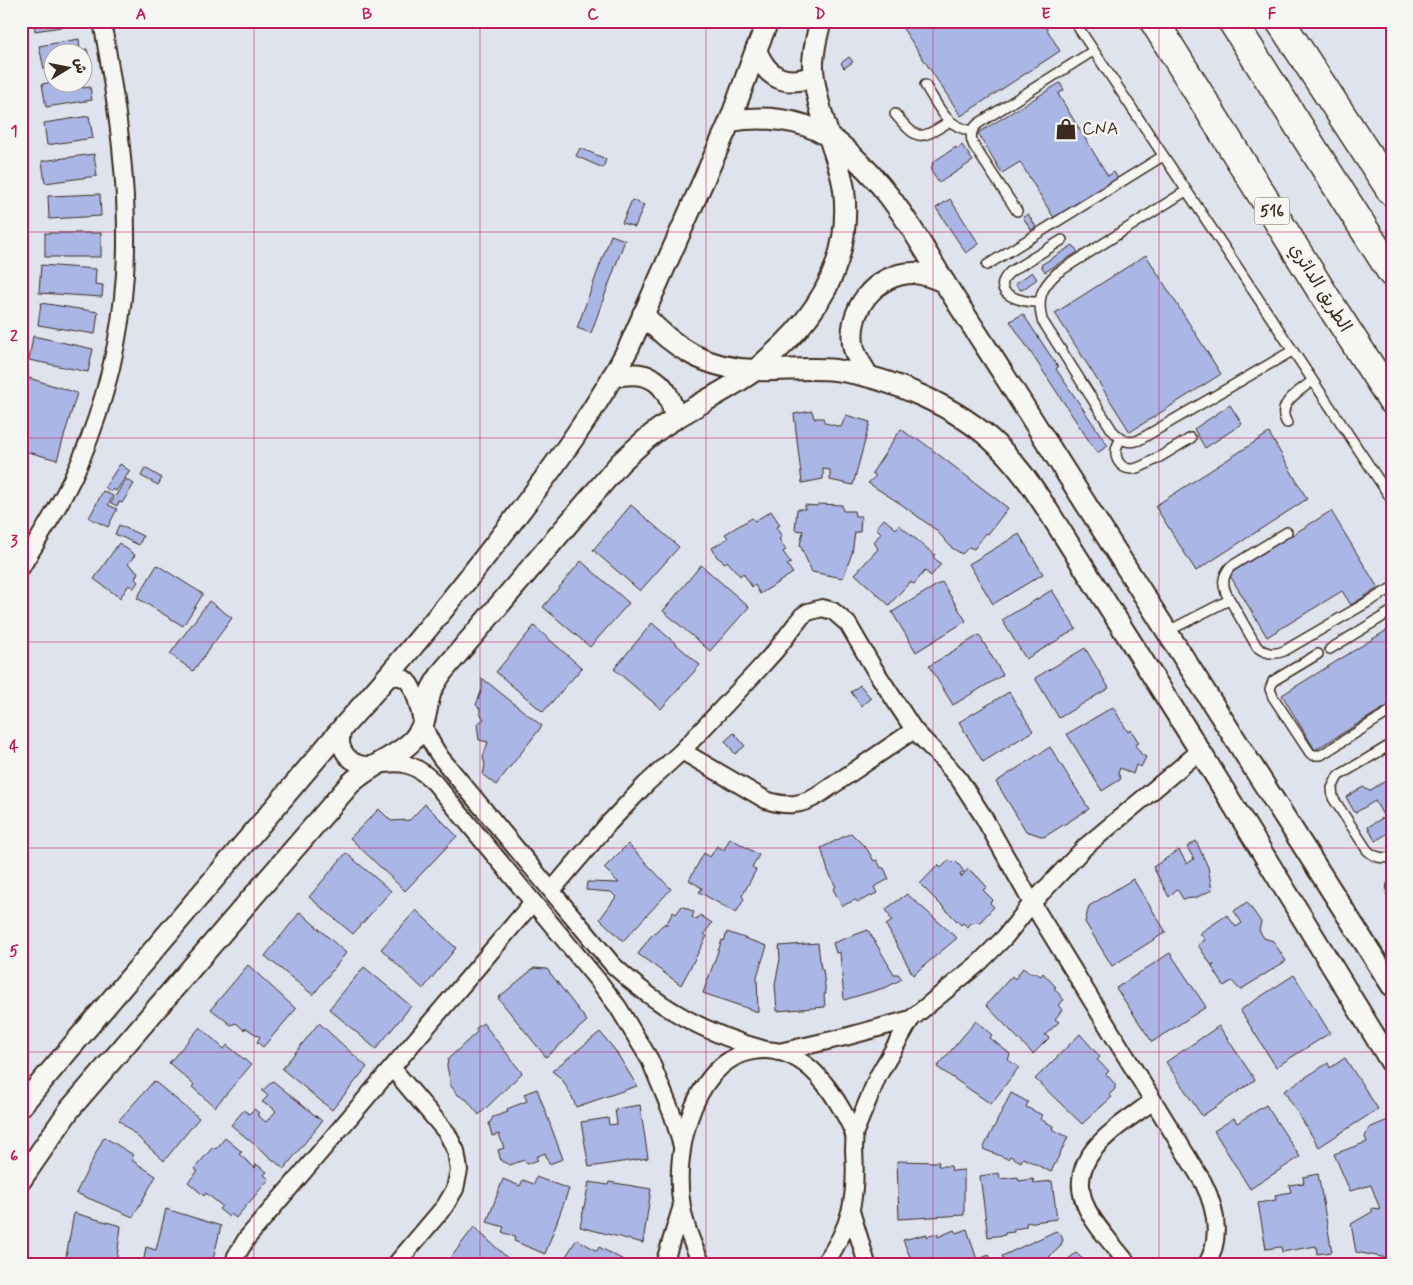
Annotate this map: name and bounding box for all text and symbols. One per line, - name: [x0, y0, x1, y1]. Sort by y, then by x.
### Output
- text: A: [136, 4, 146, 25]
- text: B: [362, 4, 372, 25]
- text: C: [587, 4, 599, 25]
- text: D: [814, 4, 826, 25]
- text: E: [1041, 4, 1051, 25]
- text: F: [1268, 4, 1277, 25]
- north arrow: [42, 42, 92, 92]
- text: ش: [70, 57, 90, 75]
- shop icon: CNA: [1053, 116, 1079, 142]
- place label: CNA: [1082, 117, 1118, 141]
- text: 1: [10, 121, 18, 142]
- road number: 516: [1254, 198, 1290, 225]
- street label: الطريق الدائري: [1283, 239, 1357, 337]
- text: 2: [10, 326, 18, 347]
- text: 3: [10, 531, 18, 552]
- text: 4: [9, 736, 19, 757]
- text: 5: [9, 941, 19, 962]
- text: 6: [10, 1146, 18, 1167]

